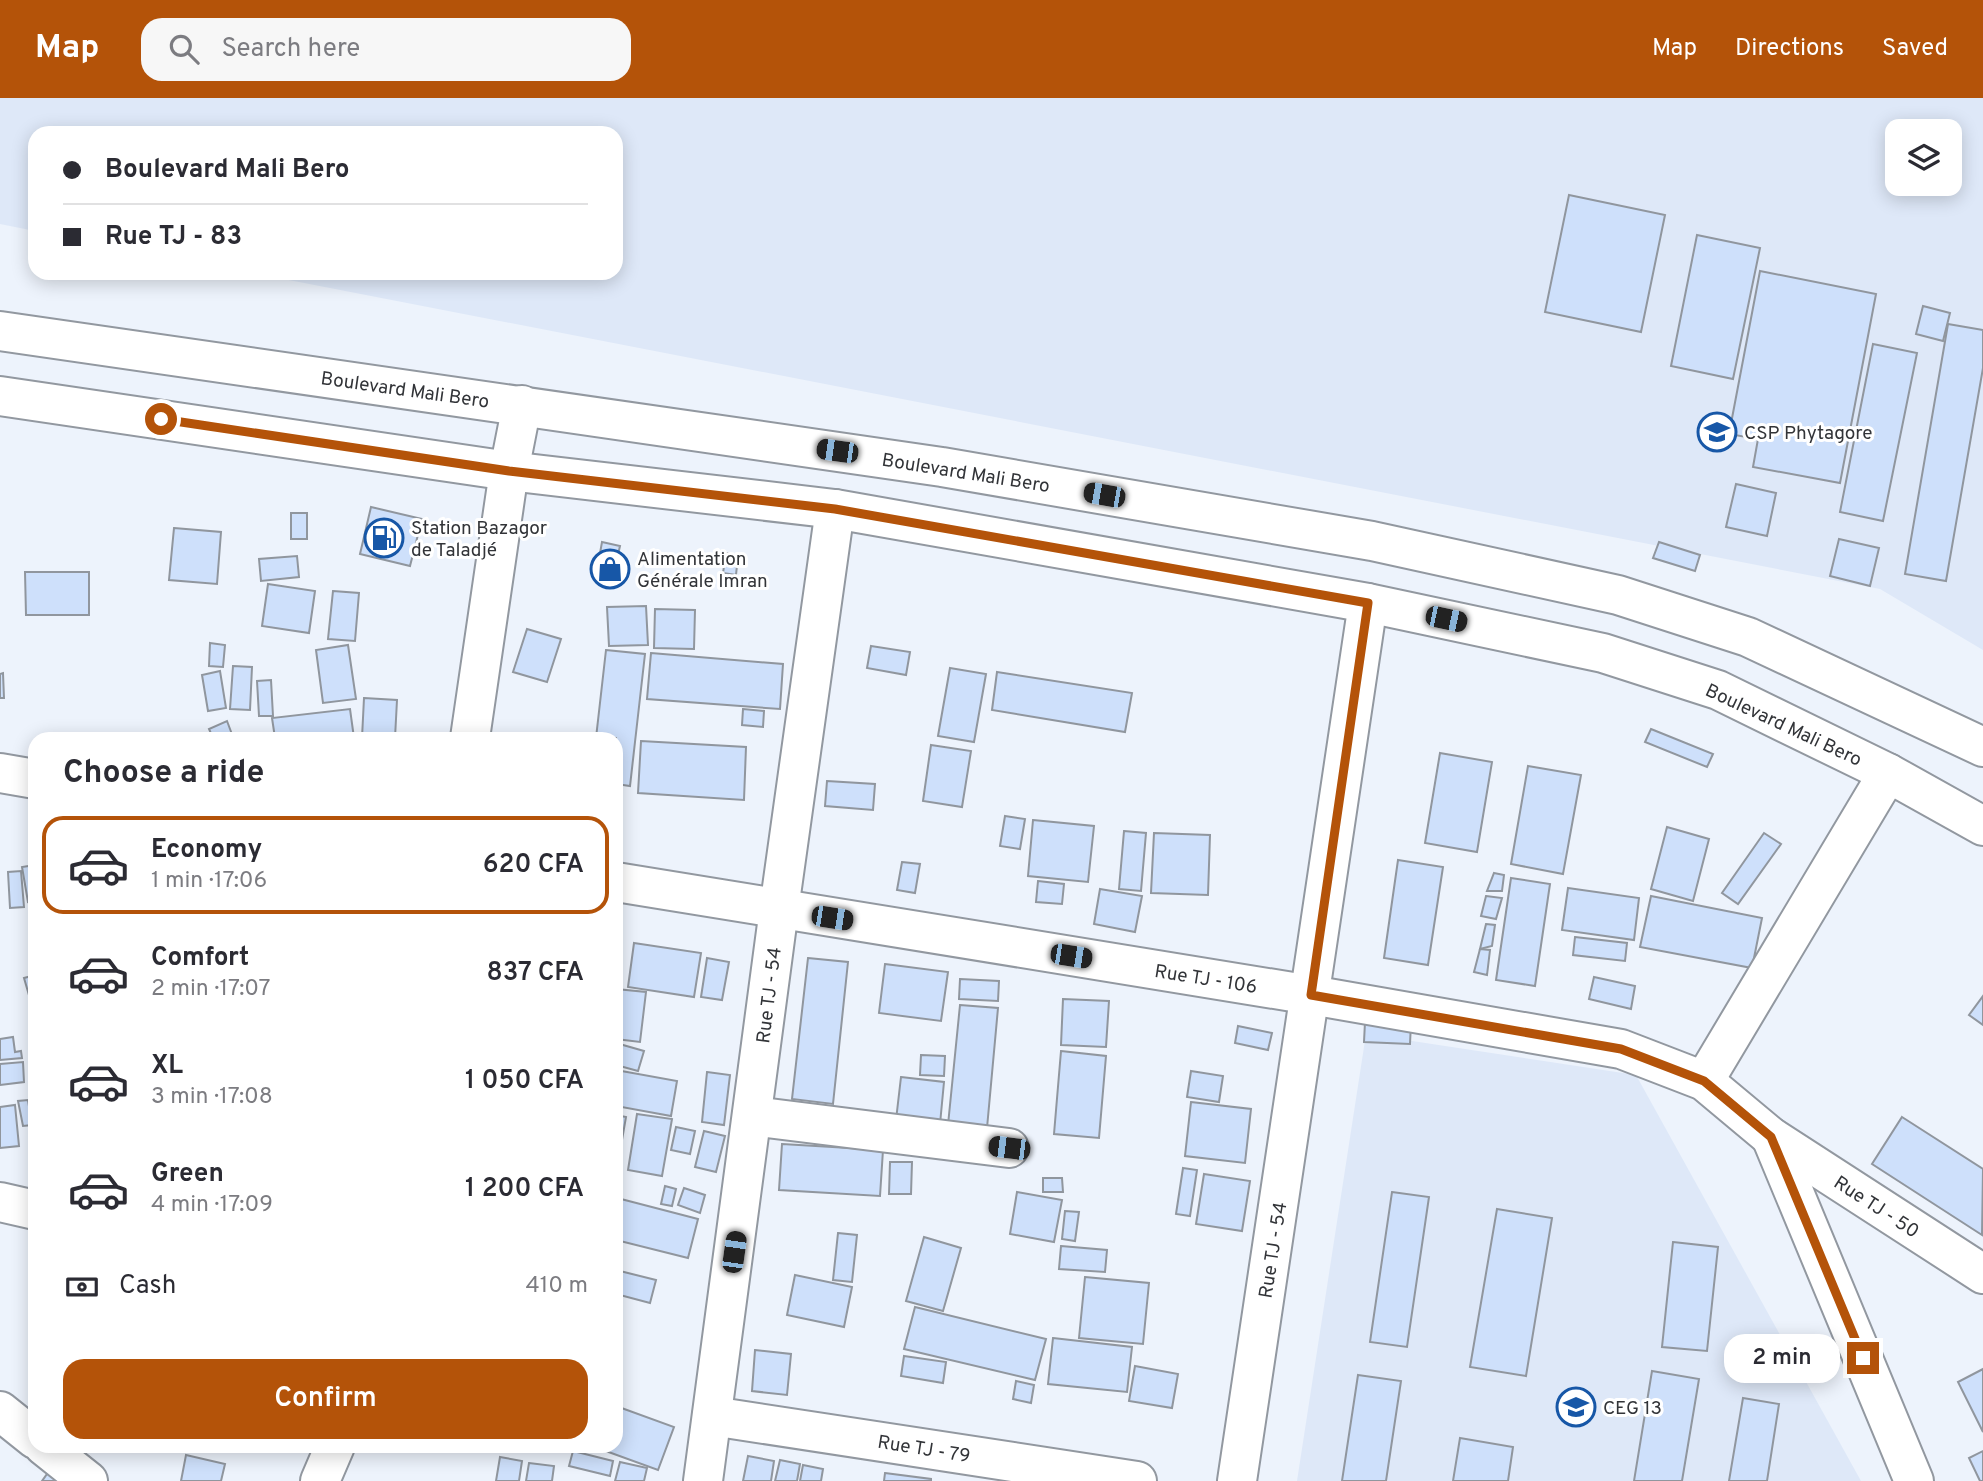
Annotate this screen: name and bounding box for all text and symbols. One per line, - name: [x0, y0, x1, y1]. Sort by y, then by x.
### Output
- search box: [141, 18, 631, 81]
- text: Map: [35, 28, 99, 70]
- icon: search: [165, 30, 203, 68]
- text: Search here: [221, 33, 360, 66]
- text: Map: [1652, 34, 1697, 64]
- text: Directions: [1735, 34, 1844, 64]
- text: Saved: [1882, 34, 1948, 64]
- map controls: [1885, 119, 1962, 196]
- button: layers: [1885, 119, 1962, 196]
- text: Boulevard Mali Bero: [105, 154, 350, 187]
- text: Rue TJ - 83: [105, 221, 242, 254]
- street label: Boulevard Mali Bero: [319, 367, 491, 415]
- route start: [145, 403, 177, 435]
- school or university icon: CSP Phytagore: [1696, 411, 1738, 453]
- place label: CSP Phytagore: [1744, 422, 1872, 446]
- car: [815, 438, 860, 464]
- street label: Boulevard Mali Bero: [880, 449, 1051, 499]
- car: [1082, 481, 1127, 509]
- fuel station icon: Station Bazagor de Taladjé: [363, 517, 405, 559]
- place label: Station Bazagor de Taladjé: [411, 517, 548, 563]
- shop icon: Alimentation Générale Imran: [589, 548, 631, 590]
- place label: Alimentation Générale Imran: [637, 548, 768, 594]
- car: [1424, 604, 1469, 634]
- street label: Boulevard Mali Bero: [1701, 679, 1865, 773]
- text: Choose a ride: [63, 754, 264, 794]
- icon: car: [67, 834, 130, 897]
- text: Economy: [151, 834, 262, 867]
- text: 620 CFA: [483, 849, 584, 882]
- text: 1 min · 17:06: [151, 867, 267, 896]
- car: [810, 904, 855, 932]
- icon: car: [67, 942, 130, 1005]
- text: Comfort: [151, 942, 249, 975]
- car: [1049, 942, 1094, 970]
- street label: Rue TJ - 54: [752, 946, 788, 1045]
- text: 837 CFA: [486, 957, 584, 990]
- street label: Rue TJ - 106: [1153, 960, 1259, 1000]
- text: 2 min · 17:07: [151, 975, 270, 1004]
- icon: car: [67, 1050, 130, 1113]
- text: XL: [151, 1050, 183, 1083]
- text: 1 050 CFA: [465, 1065, 584, 1098]
- text: 3 min · 17:08: [151, 1083, 273, 1112]
- car: [987, 1135, 1032, 1161]
- icon: car: [67, 1158, 130, 1221]
- text: Green: [151, 1158, 224, 1191]
- street label: Rue TJ - 50: [1829, 1171, 1923, 1244]
- text: 1 200 CFA: [465, 1173, 584, 1206]
- text: 4 min · 17:09: [151, 1191, 273, 1220]
- street label: Rue TJ - 54: [1255, 1201, 1293, 1300]
- car: [721, 1230, 748, 1274]
- icon: cash: [63, 1268, 101, 1306]
- text: Cash: [119, 1270, 176, 1303]
- text: 410 m: [525, 1272, 588, 1301]
- callout: 2 min: [1723, 1334, 1839, 1382]
- route end: [1847, 1342, 1879, 1374]
- text: 2 min: [1752, 1344, 1812, 1373]
- button: Confirm: [63, 1359, 588, 1439]
- school or university icon: CEG 13: [1555, 1386, 1597, 1428]
- place label: CEG 13: [1603, 1397, 1662, 1421]
- street label: Rue TJ - 79: [876, 1431, 972, 1469]

